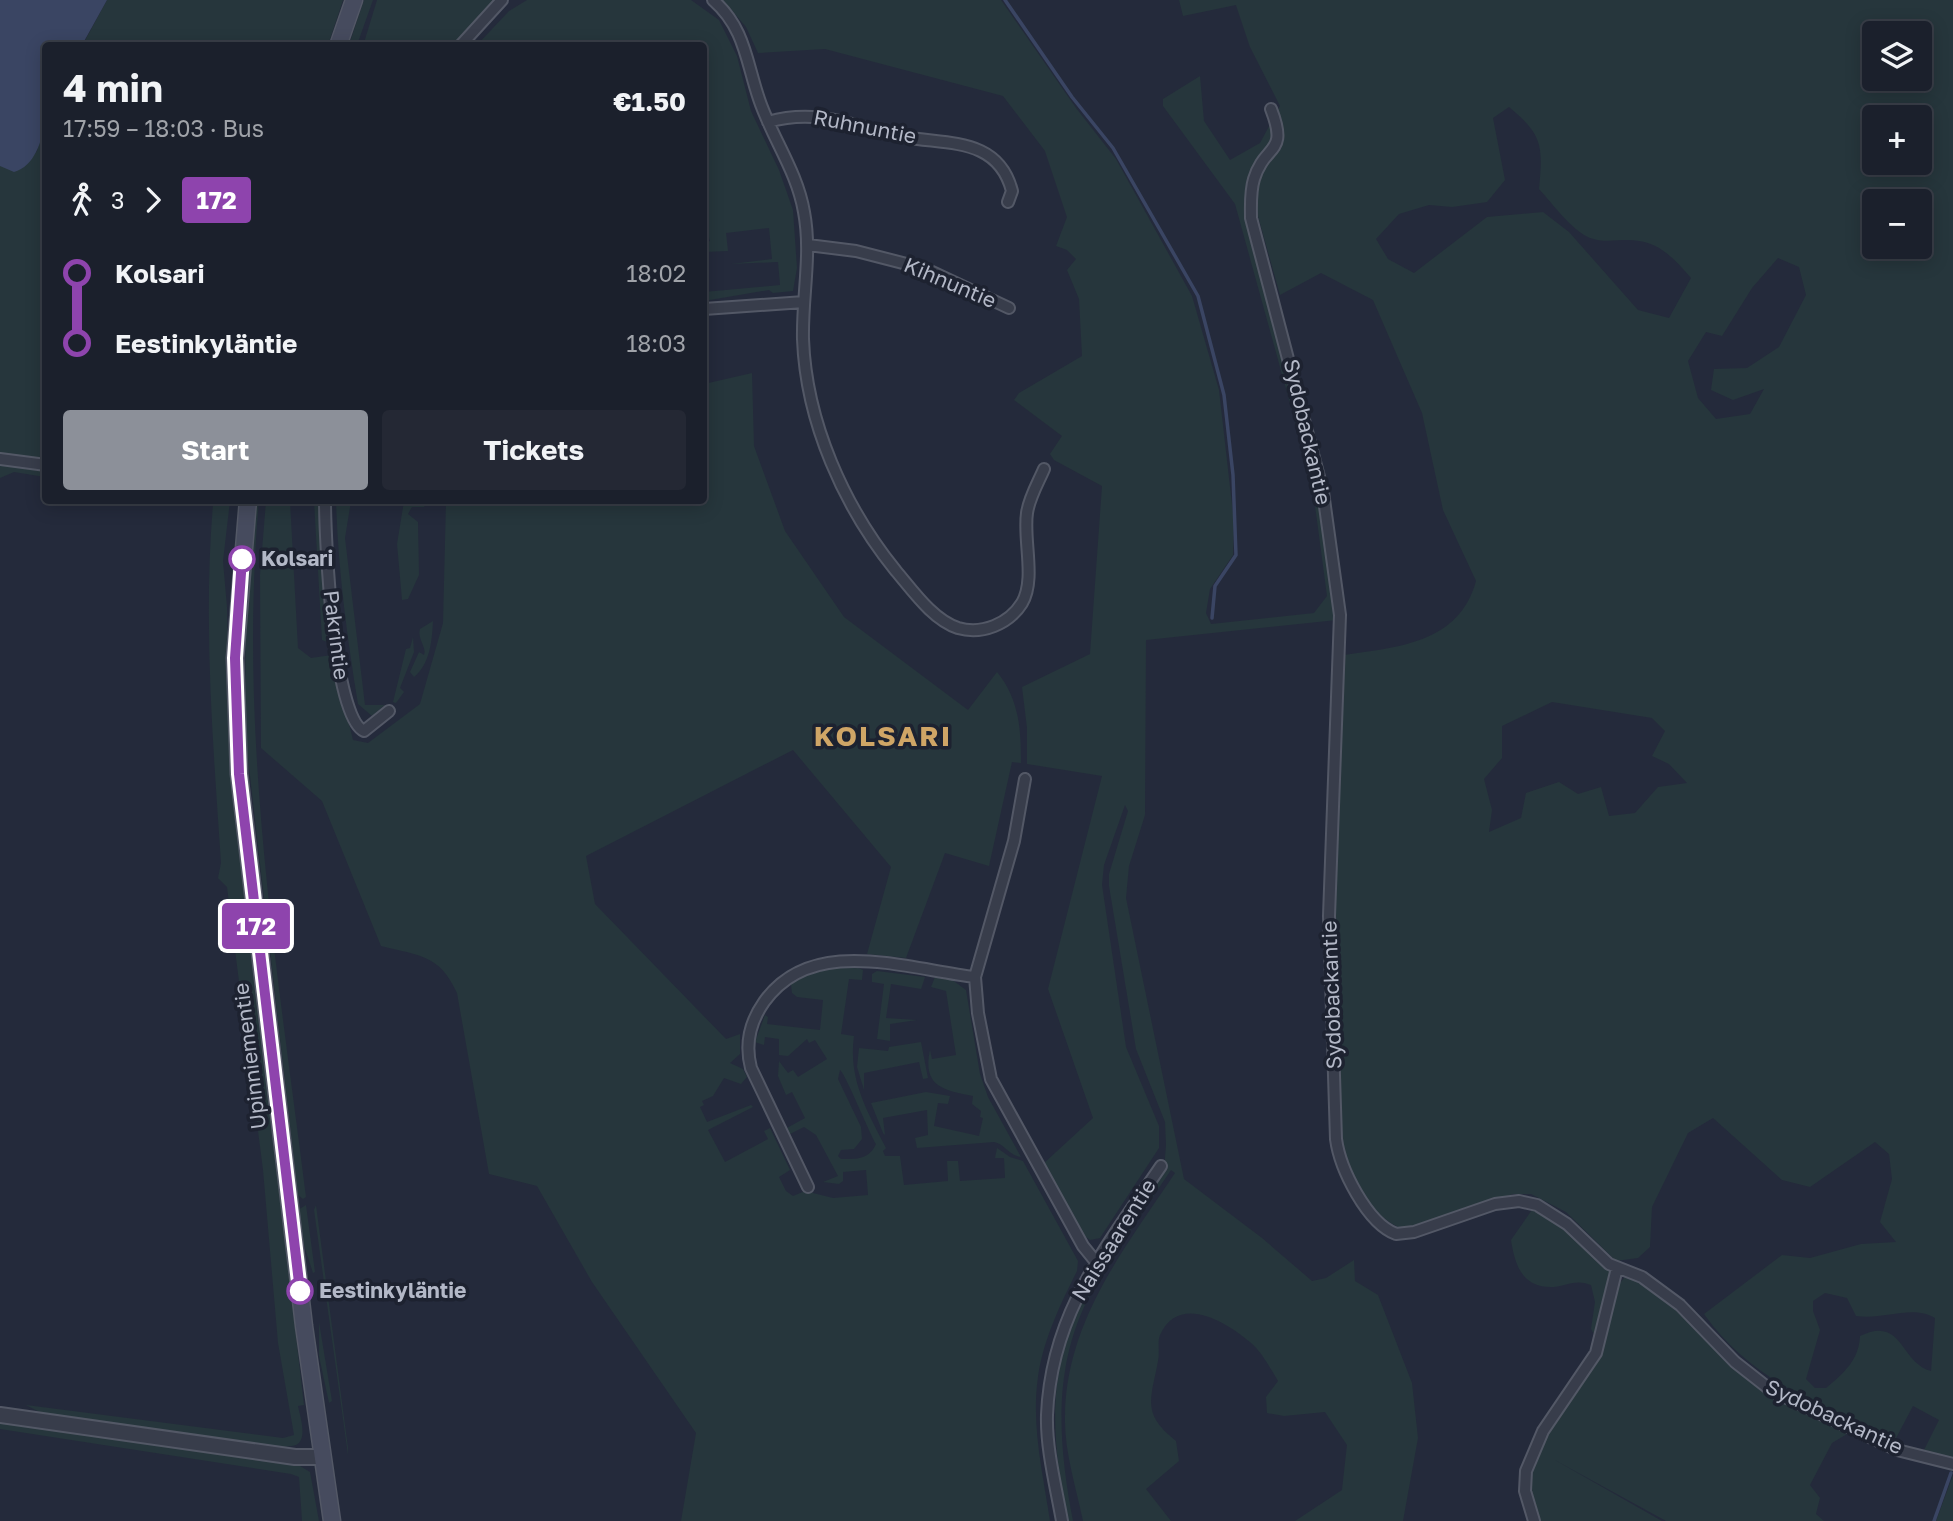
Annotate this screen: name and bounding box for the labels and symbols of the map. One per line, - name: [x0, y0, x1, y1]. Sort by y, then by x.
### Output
- street label: Ruhnuntie: [812, 103, 919, 149]
- street label: Kihnuntie: [900, 251, 1000, 313]
- street label: Sydobackantie: [1279, 356, 1337, 507]
- place label: Kolsari: [261, 545, 333, 571]
- marker: Kolsari: [229, 546, 255, 572]
- street label: Pakrintie: [319, 589, 355, 681]
- district label: KOLSARI: [814, 719, 952, 752]
- line badge: 172: [216, 903, 296, 949]
- street label: Sydobackantie: [1315, 920, 1347, 1070]
- street label: Upinniementie: [227, 981, 271, 1131]
- street label: Naissaarentie: [1065, 1174, 1161, 1305]
- place label: Eestinkyläntie: [319, 1277, 466, 1303]
- marker: Eestinkyläntie: [287, 1278, 313, 1304]
- street label: Sydobackantie: [1762, 1373, 1907, 1459]

